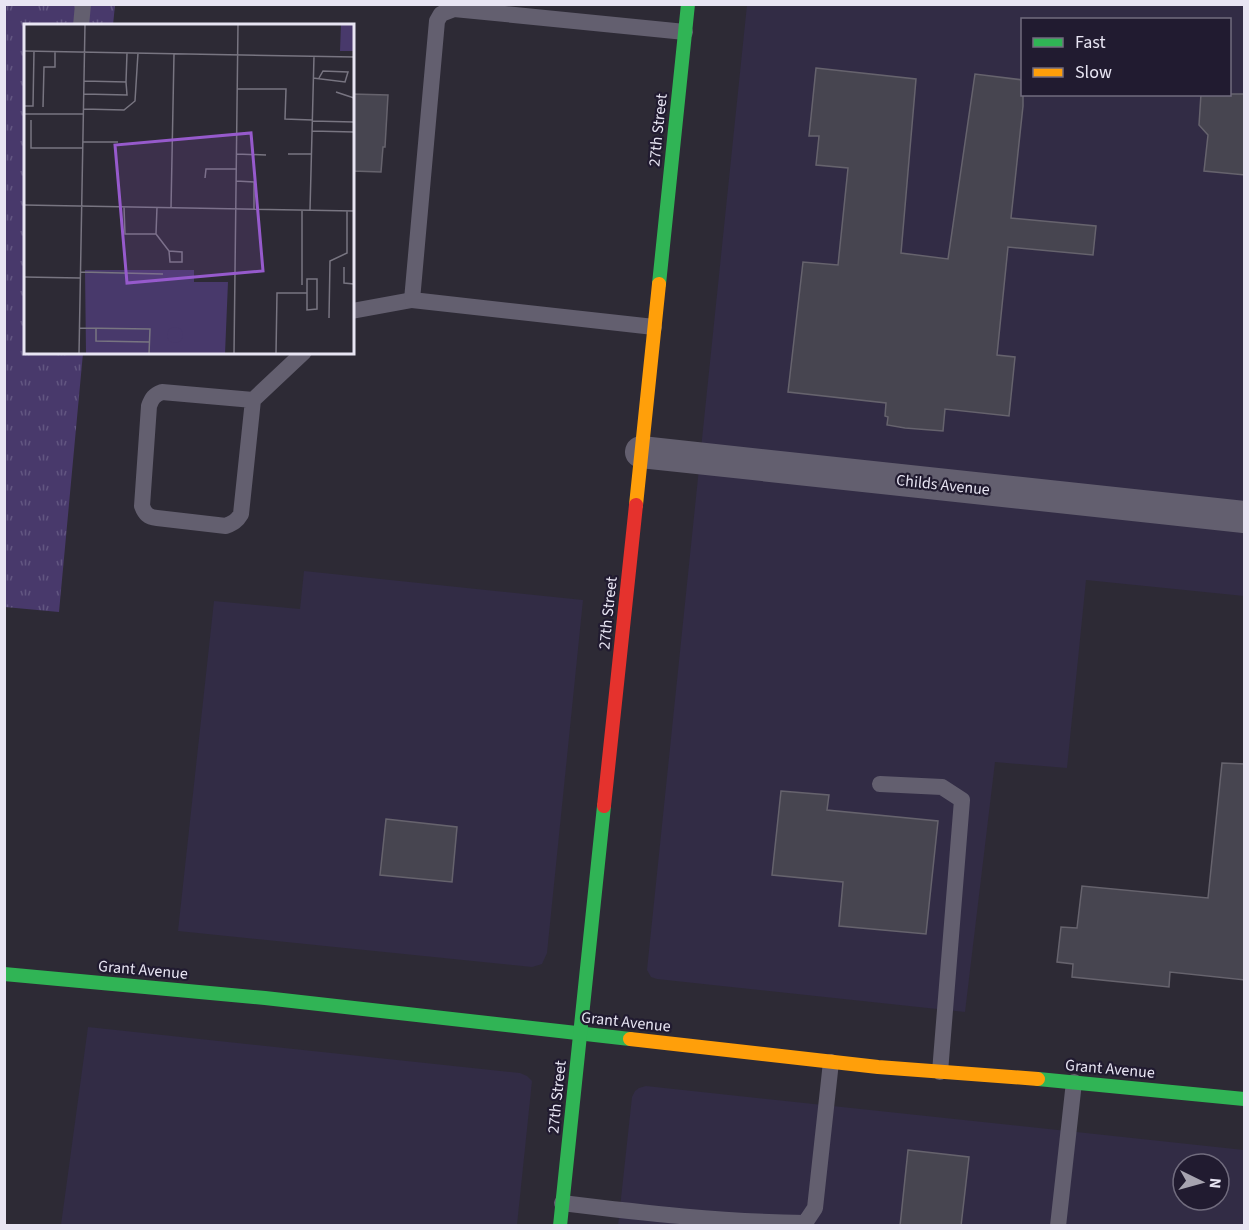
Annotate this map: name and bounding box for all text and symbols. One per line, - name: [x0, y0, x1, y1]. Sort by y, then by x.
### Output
- legend: [1021, 18, 1231, 96]
- inset map: [24, 24, 354, 354]
- text: Fast: [1075, 30, 1106, 55]
- text: Slow: [1075, 60, 1112, 85]
- street label: 27th Street: [643, 92, 673, 168]
- street label: Childs Avenue: [895, 469, 991, 501]
- street label: 27th Street: [593, 575, 623, 651]
- street label: Grant Avenue: [97, 955, 189, 985]
- street label: Grant Avenue: [580, 1006, 672, 1038]
- street label: Grant Avenue: [1064, 1054, 1156, 1084]
- street label: 27th Street: [542, 1059, 572, 1135]
- north arrow: [1171, 1152, 1231, 1212]
- text: N: [1204, 1177, 1226, 1189]

